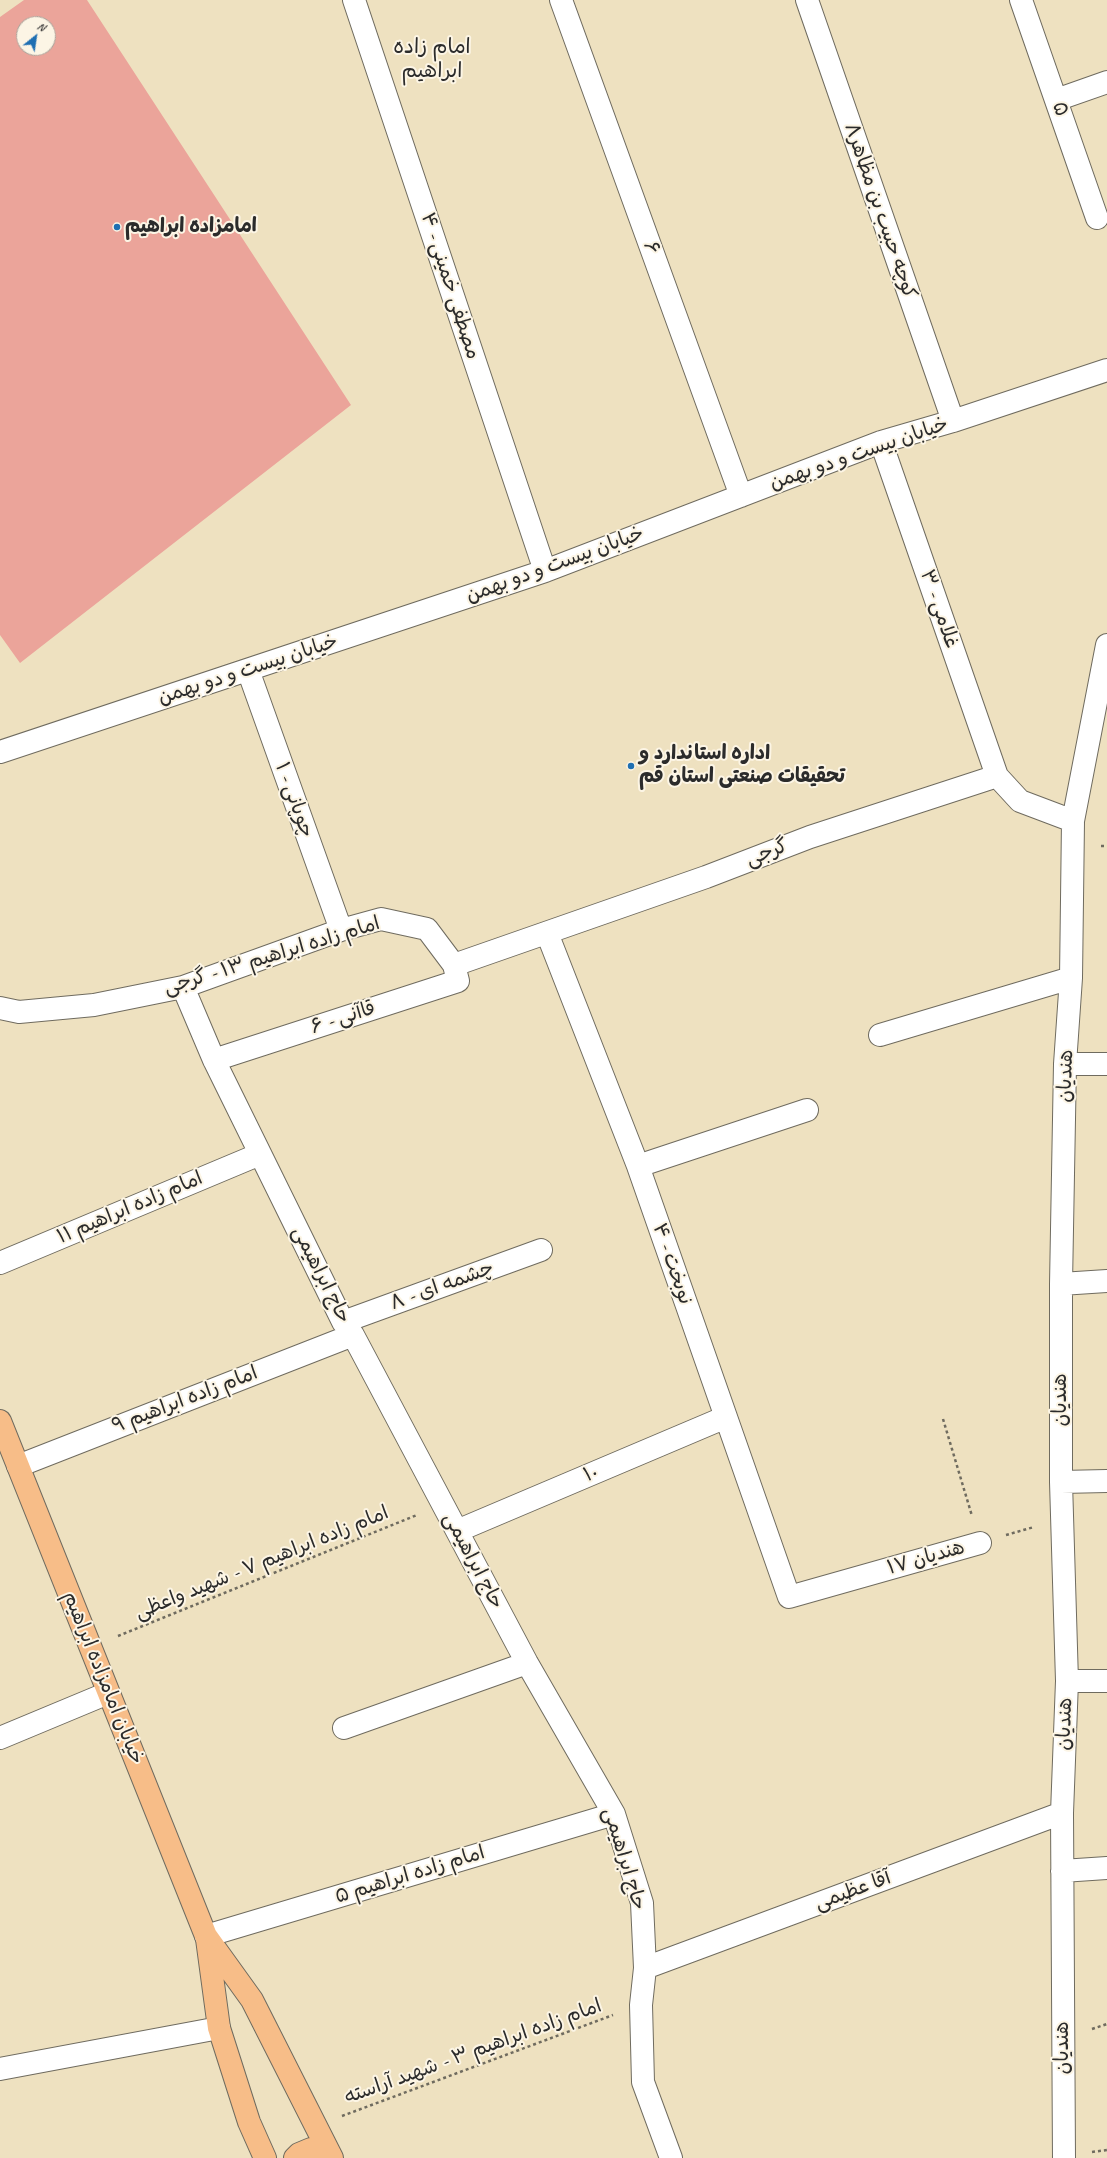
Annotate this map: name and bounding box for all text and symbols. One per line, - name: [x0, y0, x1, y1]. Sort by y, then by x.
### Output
- north arrow: [16, 16, 56, 56]
- text: N: [35, 19, 48, 34]
- district label: امام زاده ابراهیم: [393, 34, 471, 84]
- street label: ۵: [1046, 99, 1074, 119]
- street label: کوچه حبیب بن مظاهر۸: [839, 120, 921, 302]
- street label: ۴ - مصطفی خمینی: [415, 210, 485, 362]
- place label: امامزاده ابراهیم: [125, 215, 257, 239]
- marker: امامزاده ابراهیم: [112, 222, 122, 232]
- street label: ۶: [638, 238, 664, 258]
- street label: خیابان بیست و دو بهمن: [767, 412, 951, 496]
- street label: خیابان بیست و دو بهمن: [463, 522, 647, 608]
- street label: ۳ - غلامی: [914, 567, 964, 651]
- street label: خیابان بیست و دو بهمن: [155, 630, 341, 710]
- place label: اداره استاندارد و تحقیقات صنعتی استان قم: [639, 742, 845, 789]
- street label: ۱ - چوپانی: [269, 759, 319, 841]
- marker: اداره استاندارد و تحقیقات صنعتی استان قم: [626, 761, 636, 771]
- street label: گرجی: [742, 834, 792, 872]
- street label: امام زاده ابراهیم ۱۳ - گرجی: [161, 912, 383, 1000]
- street label: ۶ - قاآنی: [308, 996, 378, 1040]
- street label: هندیان: [1053, 1049, 1079, 1103]
- street label: امام زاده ابراهیم ۱۱: [53, 1166, 207, 1250]
- street label: ۴ - نوبخت: [647, 1220, 697, 1308]
- street label: حاج ابراهیمی: [286, 1223, 356, 1327]
- street label: ۸ - چشمه ای: [387, 1256, 497, 1316]
- street label: امام زاده ابراهيم ۹: [109, 1361, 261, 1439]
- street label: هندیان: [1049, 1373, 1073, 1427]
- street label: ۱۰: [580, 1460, 602, 1488]
- street label: امام زاده ابراهیم ۷ - شهید واعظی: [132, 1501, 392, 1625]
- street label: حاج ابراهیمی: [438, 1509, 508, 1613]
- street label: هندیان ۱۷: [885, 1536, 967, 1580]
- street label: خیابان امامزاده ابراهیم: [57, 1588, 149, 1768]
- street label: هندیان: [1052, 1697, 1078, 1751]
- street label: حاج ابراهیمی: [597, 1805, 651, 1913]
- street label: امام زاده ابراهیم ۵: [332, 1841, 488, 1909]
- street label: آقا عظیمی: [812, 1866, 894, 1916]
- street label: امام زاده ابراهیم ۳ - شهید آراسته: [341, 1994, 605, 2110]
- street label: هندیان: [1051, 2021, 1075, 2075]

